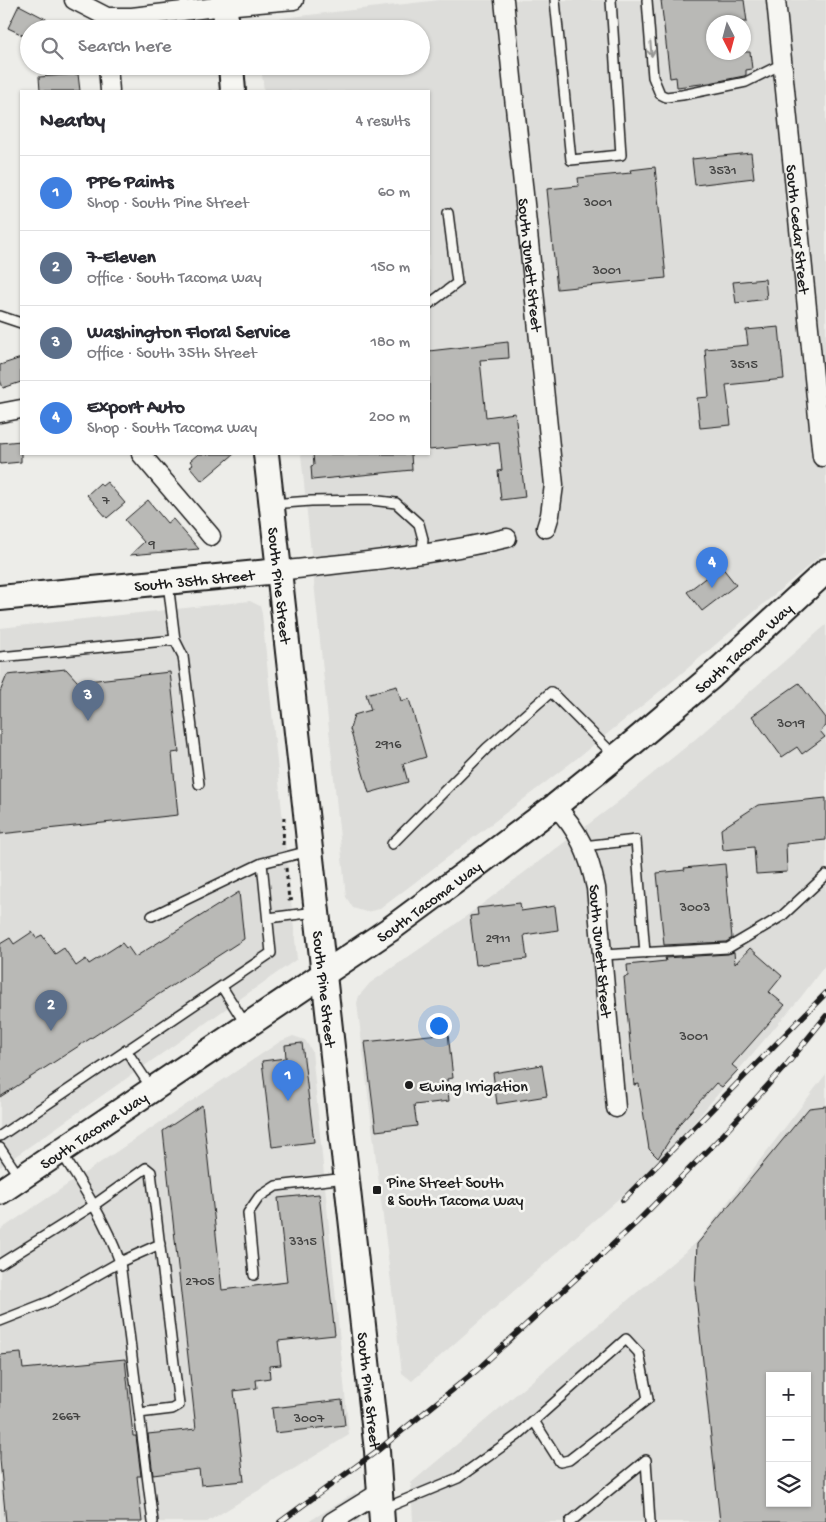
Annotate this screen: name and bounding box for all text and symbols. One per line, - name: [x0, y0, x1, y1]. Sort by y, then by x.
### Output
- north arrow: [706, 15, 751, 60]
- search box: [20, 20, 430, 75]
- icon: search: [38, 34, 66, 62]
- text: Search here: [78, 36, 172, 59]
- one-way arrow: [646, 40, 656, 56]
- text: Nearby: [40, 110, 105, 135]
- text: 4 results: [355, 113, 410, 132]
- house number: 3531: [708, 163, 737, 180]
- street label: South Cedar Street: [780, 164, 812, 296]
- text: PPG Paints: [87, 172, 173, 195]
- text: 1: [53, 184, 59, 203]
- text: 60 m: [378, 184, 410, 203]
- text: Shop · South Pine Street: [87, 195, 249, 214]
- house number: 3001: [583, 195, 612, 212]
- street label: South Junett Street: [511, 198, 544, 334]
- text: 7-Eleven: [87, 247, 156, 270]
- text: 2: [52, 259, 60, 278]
- text: 150 m: [371, 259, 410, 278]
- house number: 3001: [592, 263, 621, 280]
- text: Office · South Tacoma Way: [87, 270, 262, 289]
- text: Washington Floral Service: [87, 322, 290, 345]
- text: 3: [52, 334, 60, 353]
- text: 180 m: [371, 334, 410, 353]
- text: Office · South 35th Street: [87, 345, 257, 364]
- house number: 3515: [729, 357, 758, 374]
- text: Export Auto: [87, 397, 185, 420]
- text: 4: [52, 409, 60, 428]
- text: 200 m: [369, 409, 410, 428]
- text: Shop · South Tacoma Way: [87, 420, 257, 439]
- house number: 7: [101, 493, 110, 510]
- street label: South Pine Street: [261, 526, 293, 646]
- house number: 9: [147, 537, 156, 554]
- pin: 4: [696, 547, 728, 588]
- street label: South 35th Street: [134, 567, 257, 598]
- street label: South Tacoma Way: [692, 601, 798, 699]
- pin: 3: [72, 680, 104, 721]
- house number: 3019: [776, 716, 805, 733]
- house number: 2916: [375, 737, 402, 754]
- street label: South Tacoma Way: [374, 859, 487, 948]
- street label: South Junett Street: [582, 883, 614, 1020]
- house number: 3003: [679, 900, 710, 917]
- street label: South Pine Street: [306, 930, 338, 1050]
- house number: 2911: [485, 931, 511, 948]
- pin: 2: [35, 990, 67, 1031]
- your location: [426, 1013, 452, 1039]
- house number: 3001: [679, 1029, 708, 1046]
- pin: 1: [272, 1060, 304, 1101]
- marker: Ewing Irrigation: [403, 1079, 415, 1091]
- place label: Ewing Irrigation: [419, 1079, 528, 1098]
- street label: South Tacoma Way: [38, 1089, 152, 1175]
- place label: Pine Street South & South Tacoma Way: [386, 1175, 524, 1212]
- marker: Pine Street South & South Tacoma Way: [371, 1184, 383, 1196]
- house number: 3315: [288, 1234, 317, 1251]
- house number: 2705: [185, 1274, 215, 1291]
- street label: South Pine Street: [351, 1331, 383, 1451]
- map controls: [766, 1372, 811, 1507]
- button: +: [766, 1372, 811, 1417]
- house number: 2667: [52, 1409, 81, 1426]
- house number: 3007: [293, 1411, 325, 1428]
- button: −: [766, 1417, 811, 1462]
- button: layers: [766, 1462, 811, 1507]

